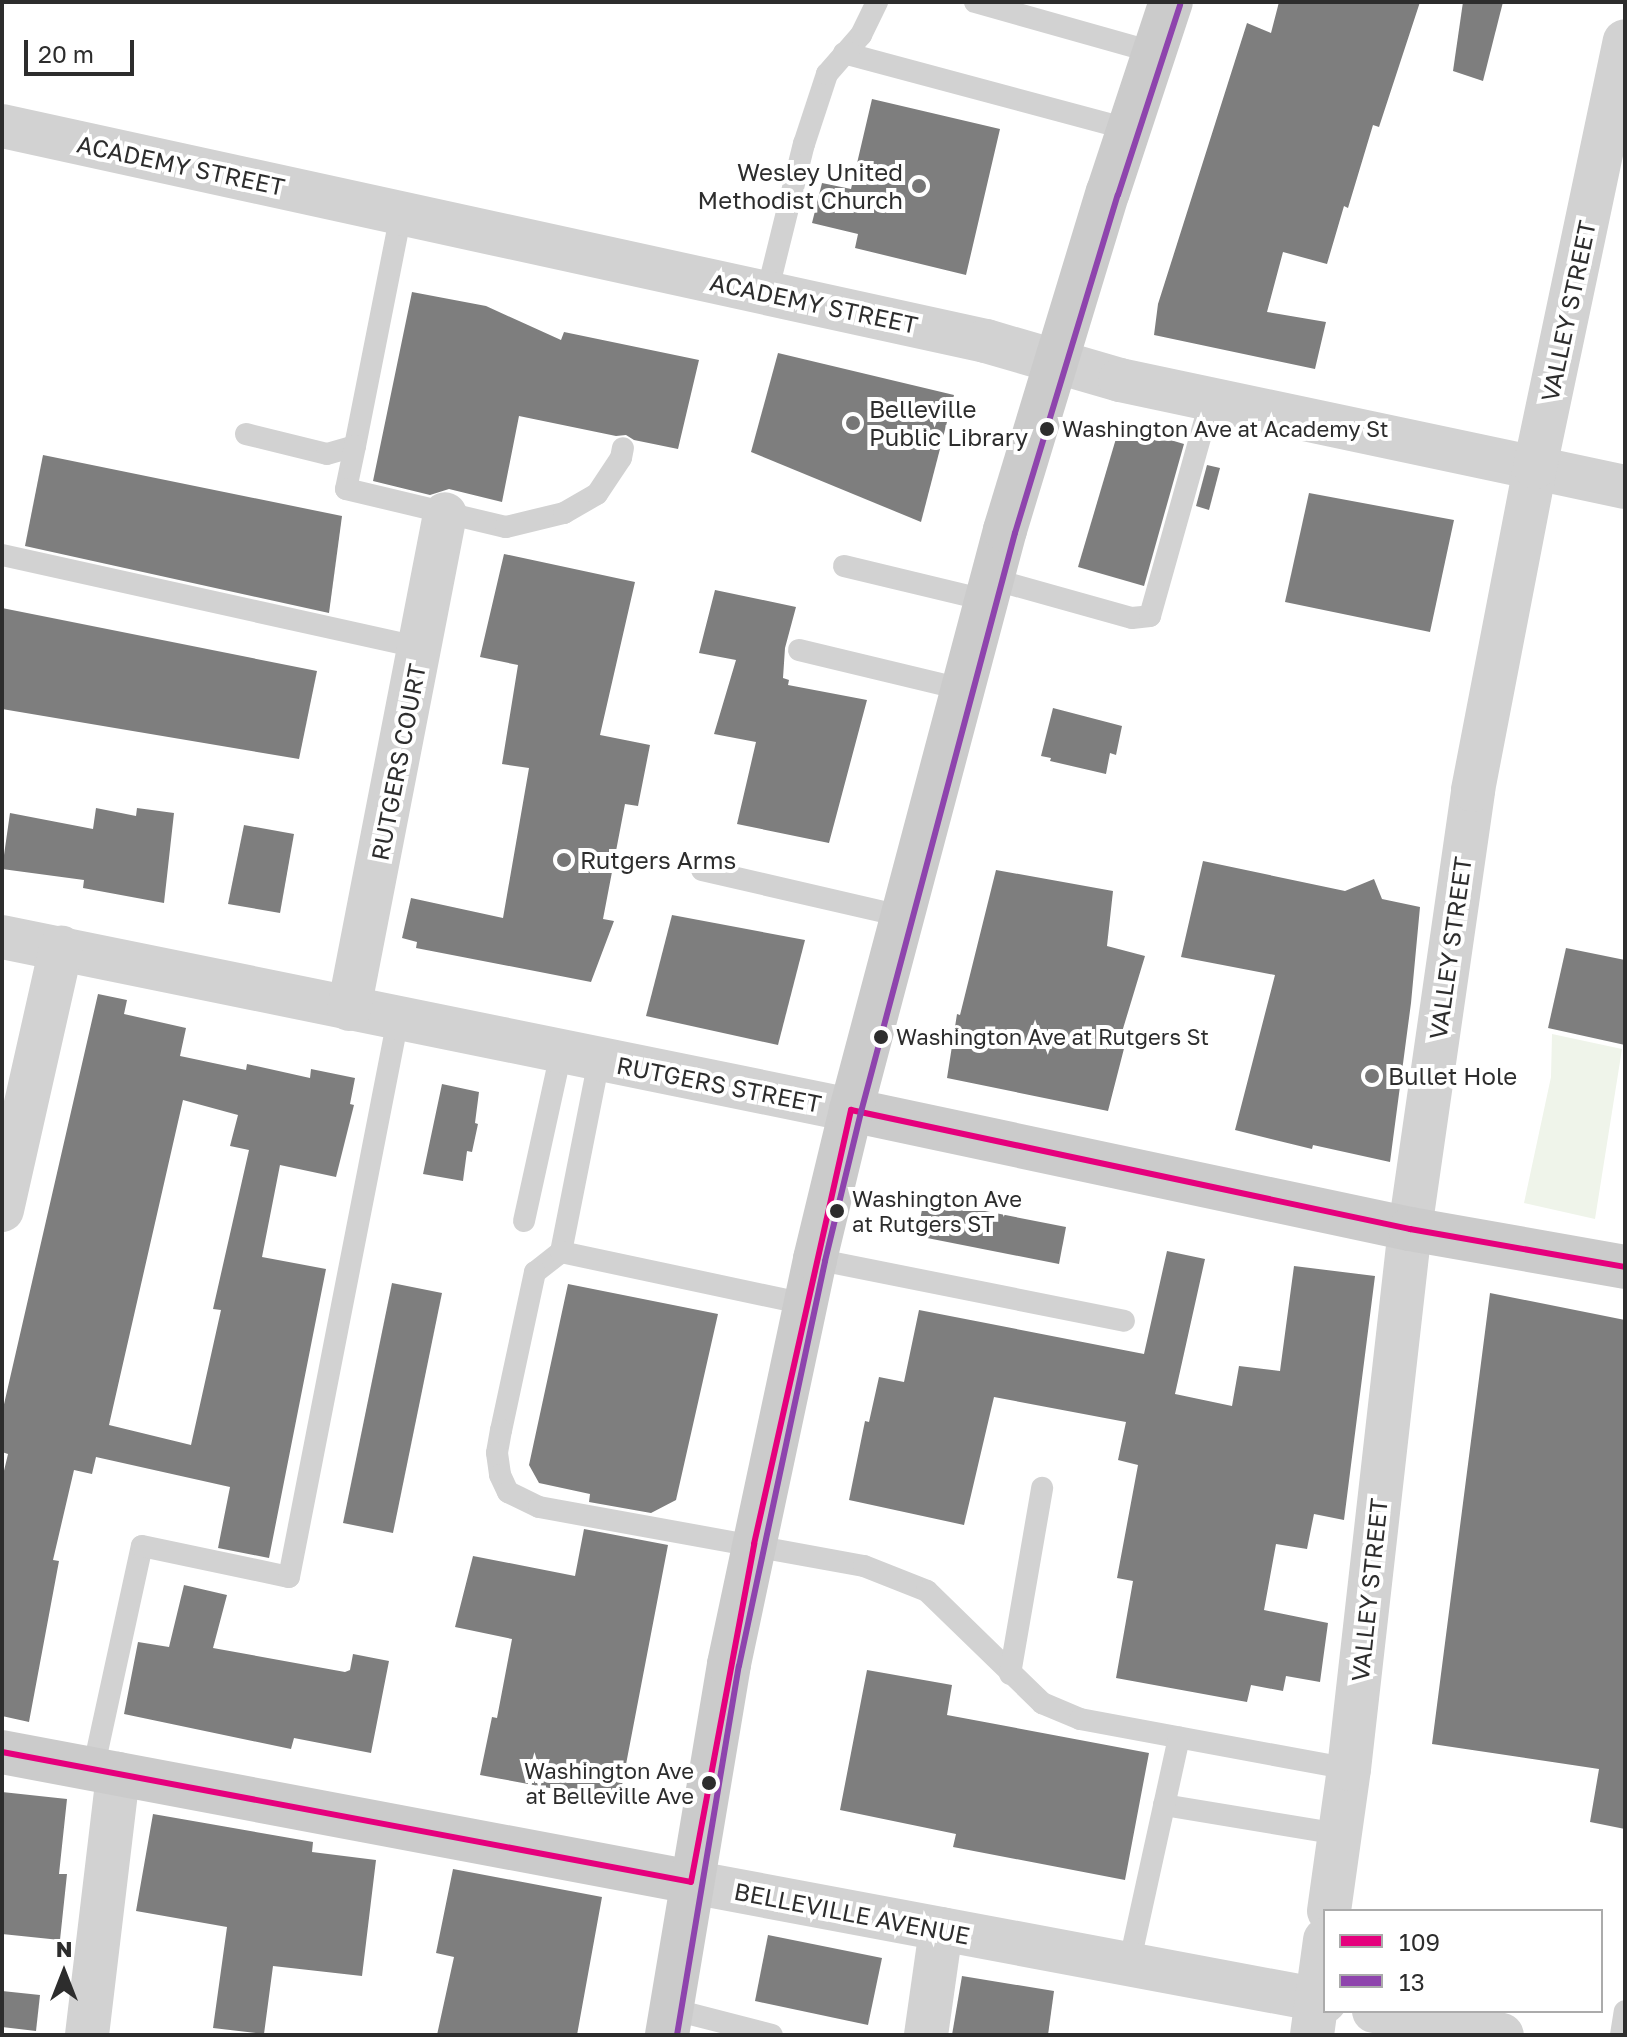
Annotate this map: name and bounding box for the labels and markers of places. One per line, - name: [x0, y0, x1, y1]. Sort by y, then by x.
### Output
- place label: Wesley United Methodist Church: [698, 158, 903, 214]
- marker: Wesley United Methodist Church: [910, 177, 928, 195]
- place label: Belleville Public Library: [869, 395, 1028, 451]
- marker: Belleville Public Library: [844, 414, 862, 432]
- place label: Washington Ave at Academy St: [1062, 416, 1388, 442]
- marker: Washington Ave at Academy St: [1039, 421, 1055, 437]
- place label: Rutgers Arms: [580, 846, 736, 874]
- marker: Rutgers Arms: [555, 851, 573, 869]
- place label: Washington Ave at Rutgers St: [896, 1024, 1209, 1050]
- marker: Washington Ave at Rutgers St: [873, 1029, 889, 1045]
- place label: Bullet Hole: [1388, 1062, 1517, 1090]
- marker: Bullet Hole: [1363, 1067, 1381, 1085]
- place label: Washington Ave at Rutgers ST: [852, 1185, 1022, 1236]
- marker: Washington Ave at Rutgers ST: [829, 1203, 845, 1219]
- place label: Washington Ave at Belleville Ave: [524, 1757, 694, 1808]
- marker: Washington Ave at Belleville Ave: [701, 1775, 717, 1791]

